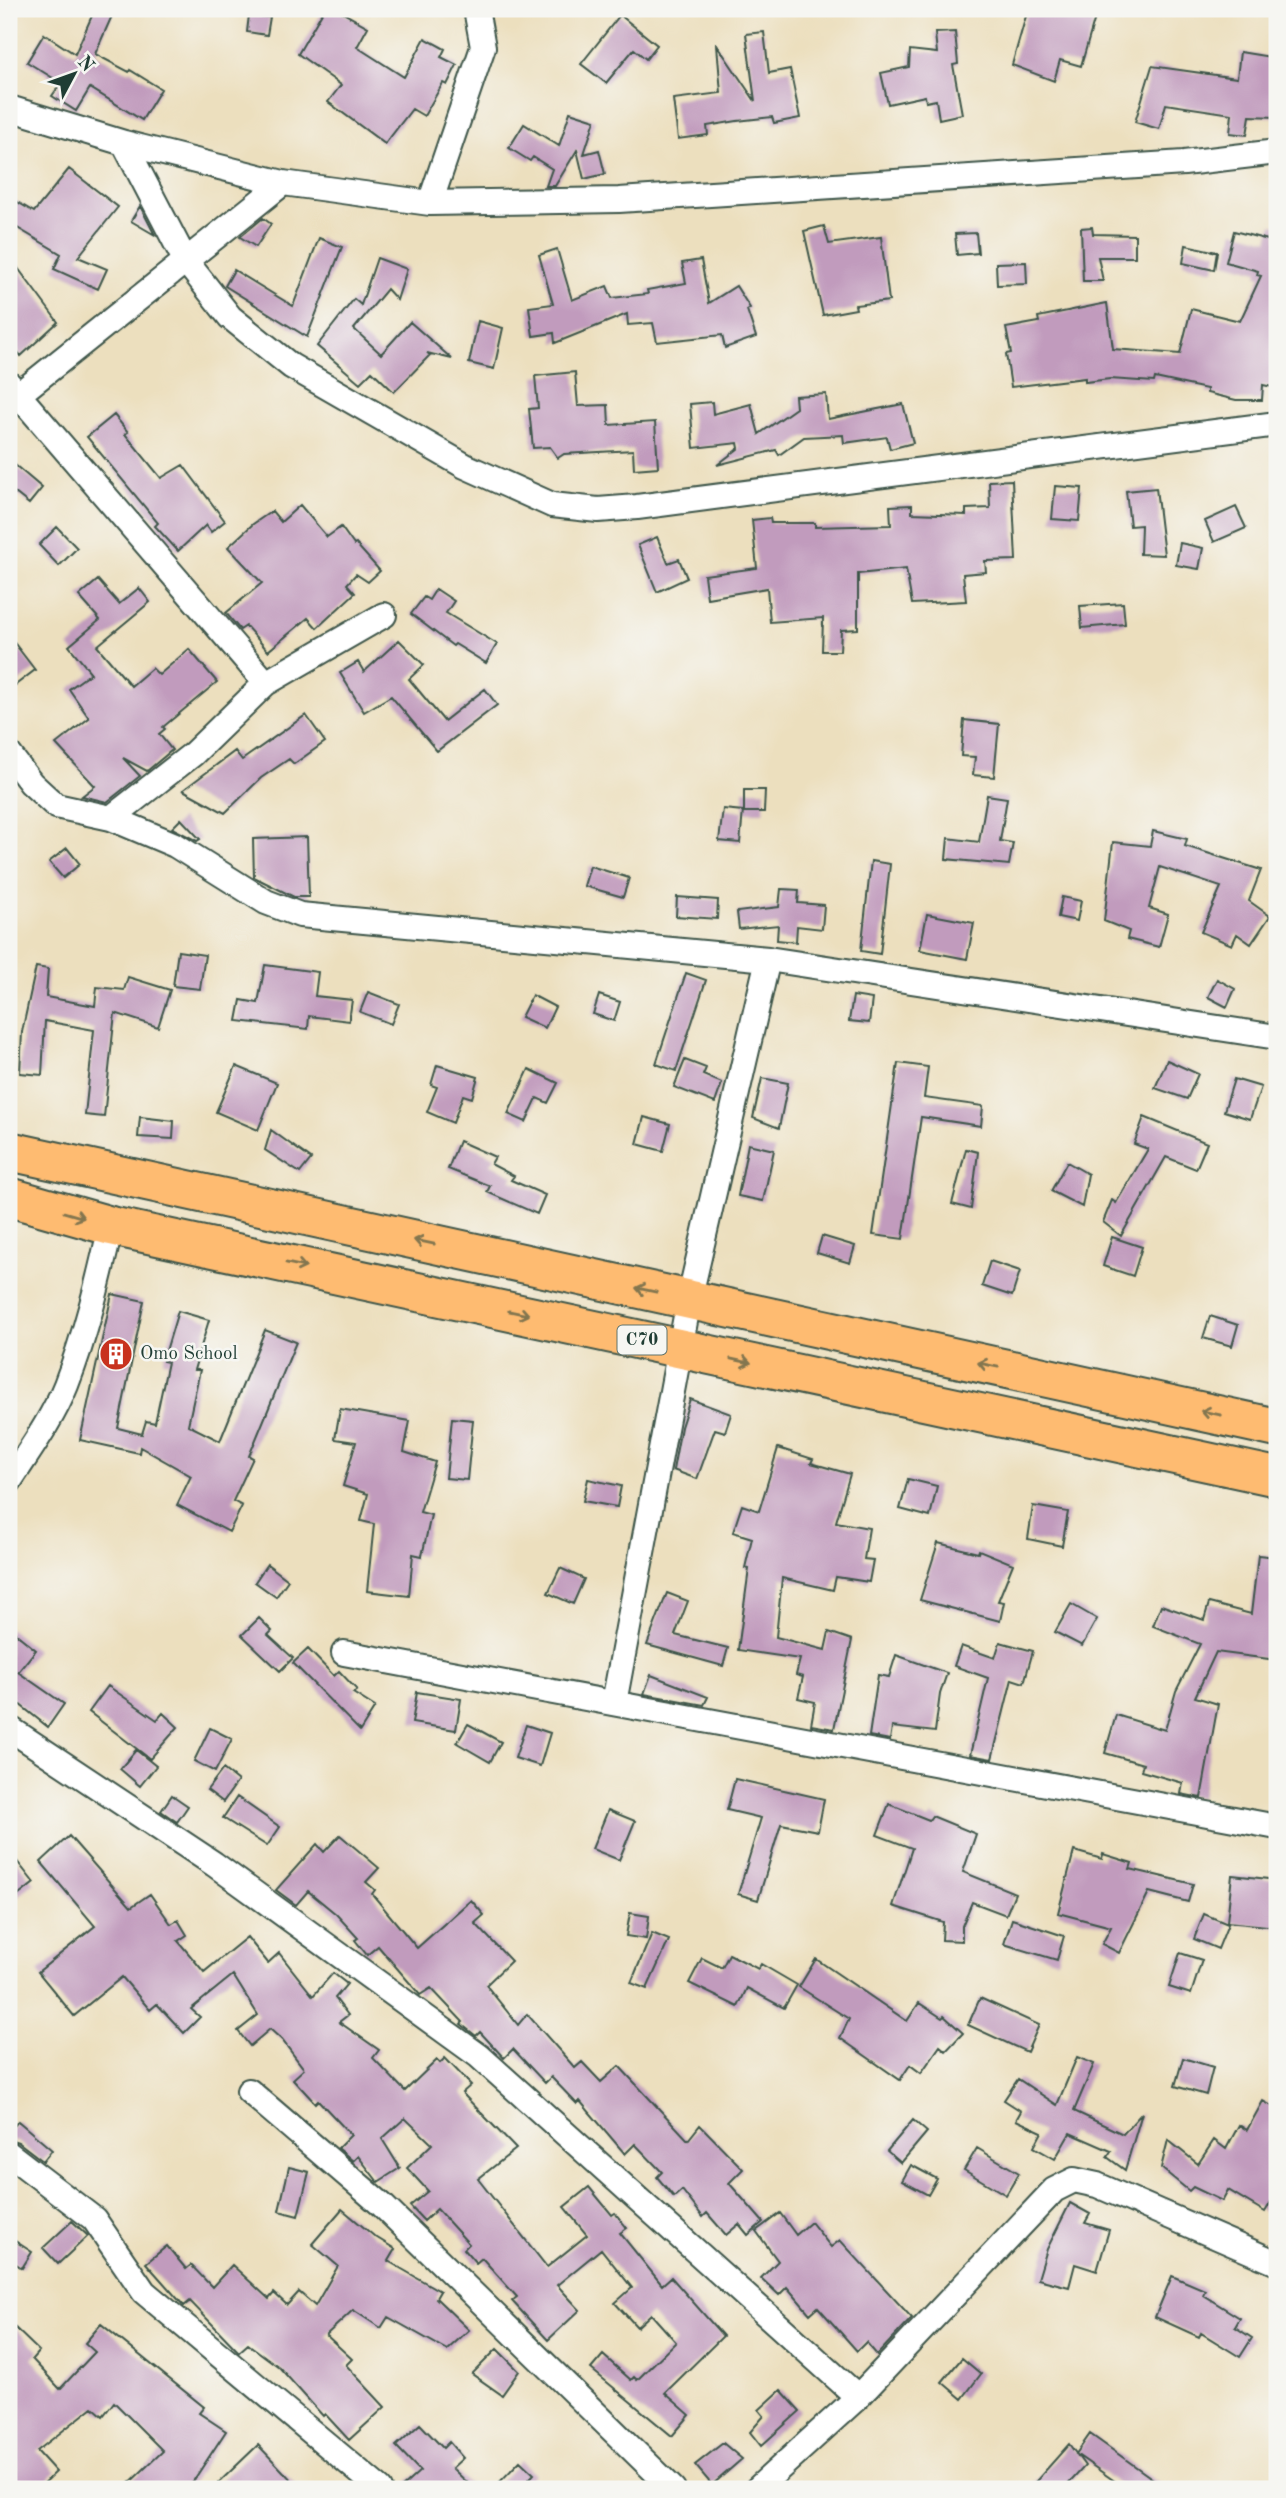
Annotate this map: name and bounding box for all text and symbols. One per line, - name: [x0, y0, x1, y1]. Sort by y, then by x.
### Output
- north arrow: [38, 38, 108, 108]
- text: N: [73, 53, 97, 77]
- one-way arrow: [63, 1209, 85, 1222]
- one-way arrow: [413, 1235, 436, 1248]
- one-way arrow: [284, 1259, 307, 1273]
- one-way arrow: [635, 1283, 658, 1297]
- one-way arrow: [507, 1307, 530, 1321]
- road number: C70: [618, 1325, 666, 1354]
- building icon: Omo School: [97, 1335, 135, 1373]
- place label: Omo School: [140, 1345, 238, 1364]
- one-way arrow: [729, 1355, 752, 1369]
- one-way arrow: [977, 1357, 1000, 1371]
- one-way arrow: [1200, 1406, 1223, 1420]

